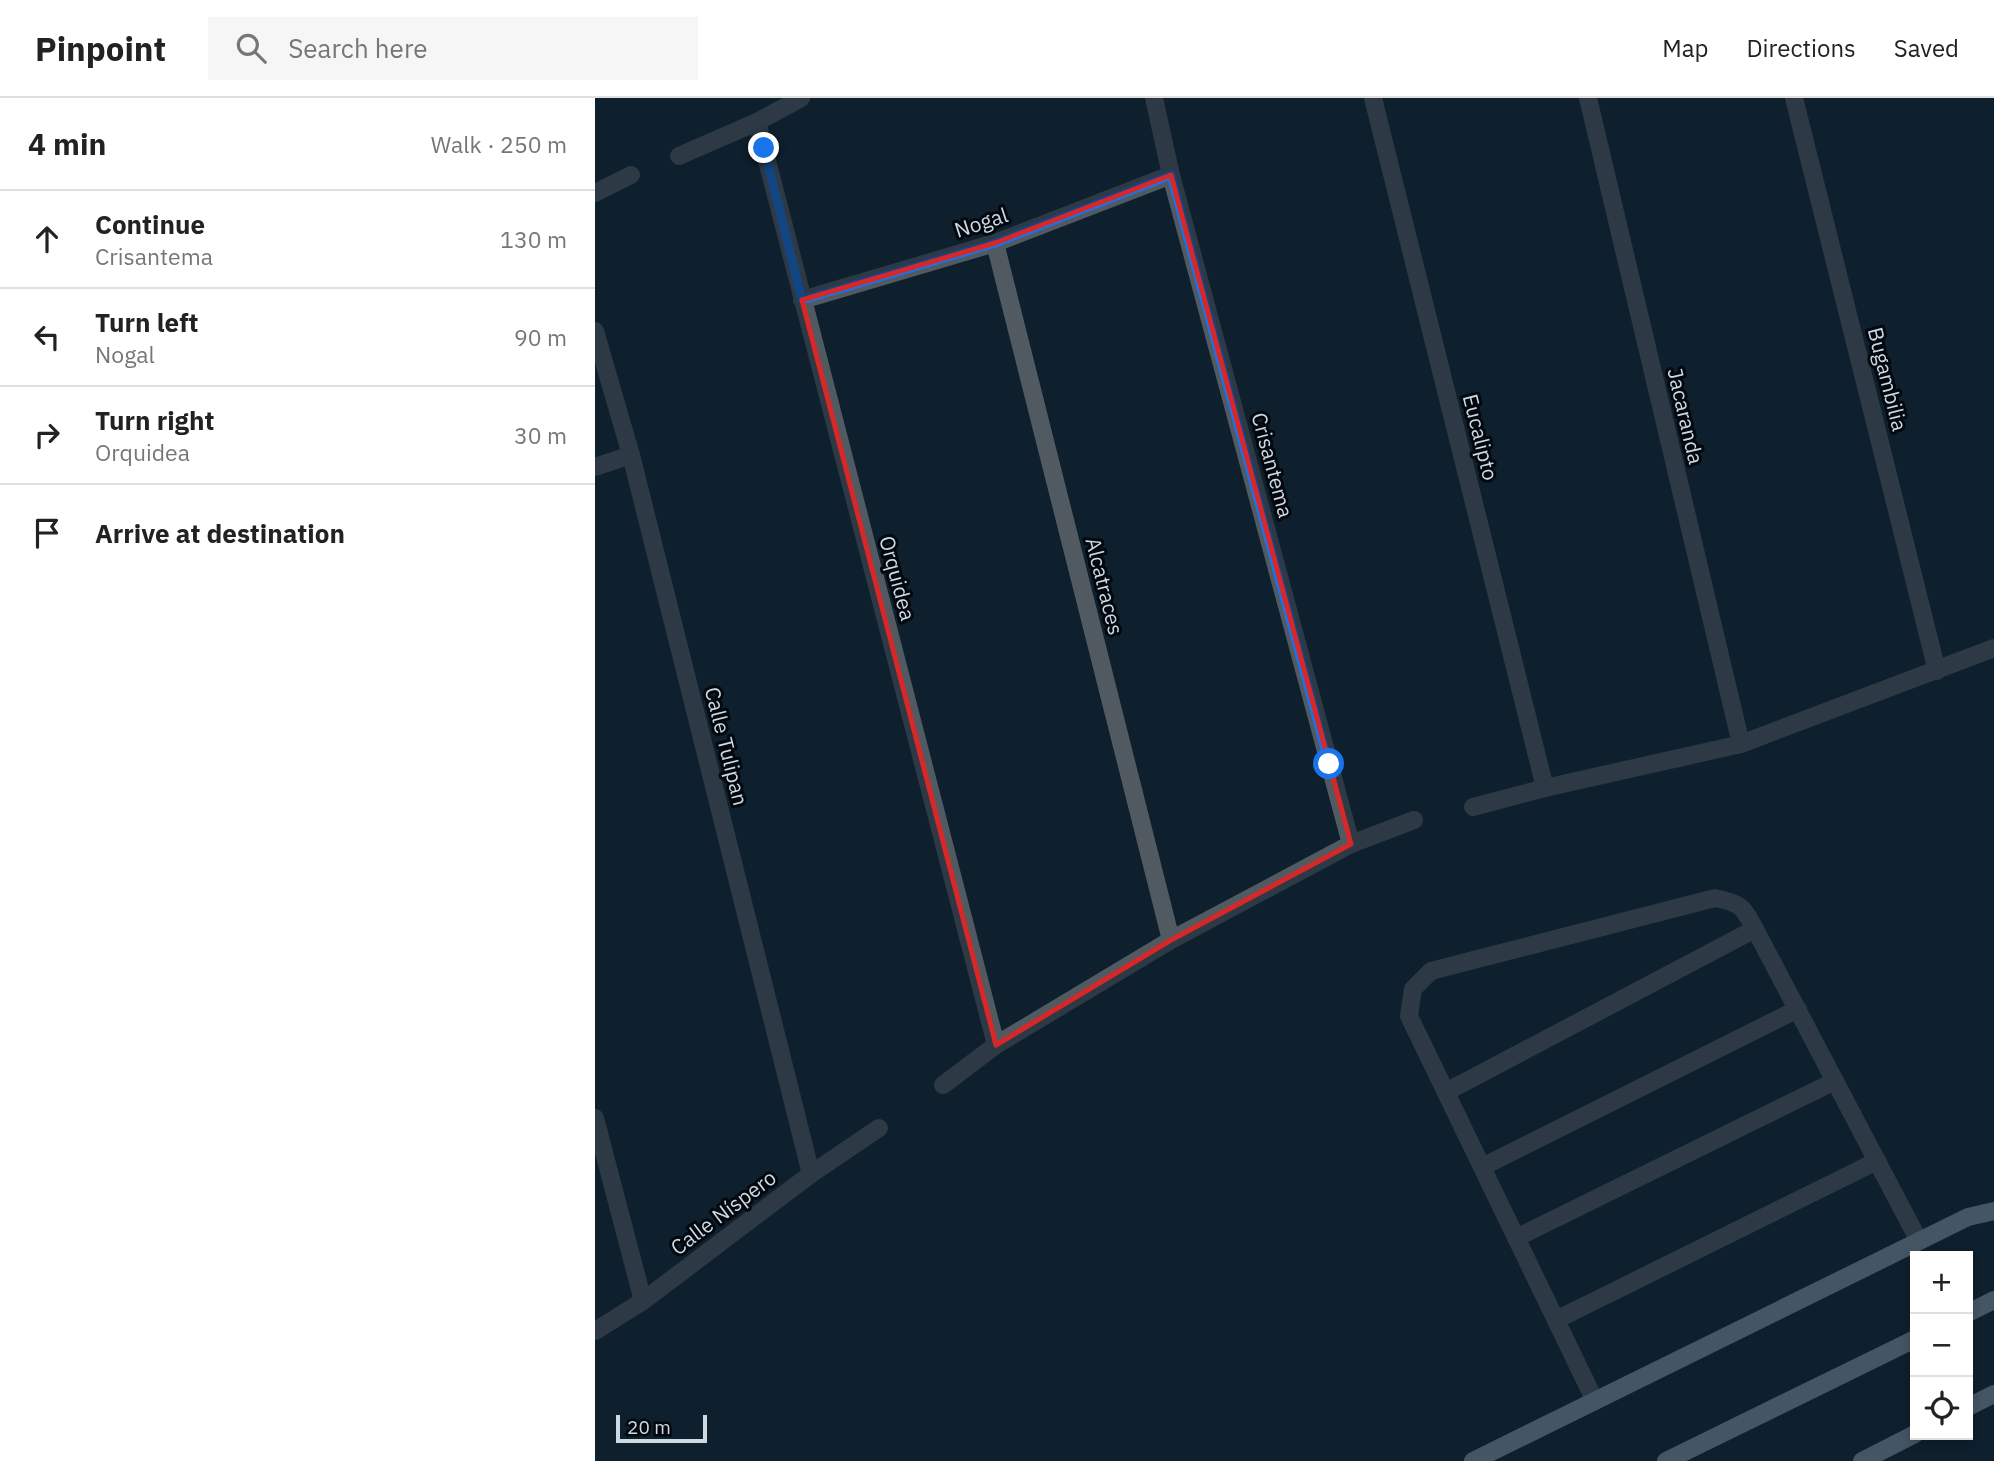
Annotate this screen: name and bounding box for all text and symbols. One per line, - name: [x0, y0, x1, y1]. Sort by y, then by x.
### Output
- search box: [208, 17, 698, 80]
- text: Pinpoint: [35, 27, 166, 70]
- icon: search: [232, 29, 270, 67]
- text: Search here: [288, 31, 428, 65]
- text: Map: [1662, 32, 1708, 64]
- text: Directions: [1746, 32, 1856, 64]
- text: Saved: [1894, 32, 1959, 64]
- text: 4 min: [28, 124, 106, 163]
- text: Walk · 250 m: [431, 129, 567, 159]
- route end: [748, 132, 779, 163]
- street label: Nogal: [951, 200, 1012, 244]
- text: Continue: [95, 207, 205, 241]
- icon: ahead: [28, 220, 66, 258]
- text: 130 m: [500, 224, 567, 254]
- text: Crisantema: [95, 241, 213, 271]
- text: Turn left: [95, 305, 198, 339]
- icon: left: [28, 318, 66, 356]
- text: 90 m: [514, 322, 567, 352]
- street label: Bugambilia: [1862, 324, 1914, 434]
- text: Nogal: [95, 339, 155, 369]
- street label: Jacaranda: [1661, 365, 1711, 467]
- street label: Eucalipto: [1457, 391, 1505, 483]
- text: Turn right: [95, 403, 214, 437]
- street label: Crisantema: [1246, 409, 1300, 521]
- icon: right: [28, 416, 66, 454]
- text: 30 m: [514, 420, 567, 450]
- text: Orquidea: [95, 437, 190, 467]
- icon: arrive: [28, 514, 66, 552]
- text: Arrive at destination: [95, 516, 345, 550]
- street label: Orquidea: [873, 532, 923, 624]
- street label: Alcatraces: [1079, 534, 1131, 638]
- street label: Calle Tulipan: [699, 684, 755, 808]
- route start: [1313, 748, 1344, 779]
- street label: Calle Níspero: [664, 1163, 782, 1261]
- map controls: [1910, 1251, 1973, 1440]
- button: +: [1910, 1251, 1973, 1314]
- button: −: [1910, 1314, 1973, 1377]
- button: locate: [1910, 1377, 1973, 1440]
- scale bar: [616, 1412, 707, 1444]
- text: 20 m: [627, 1415, 671, 1439]

